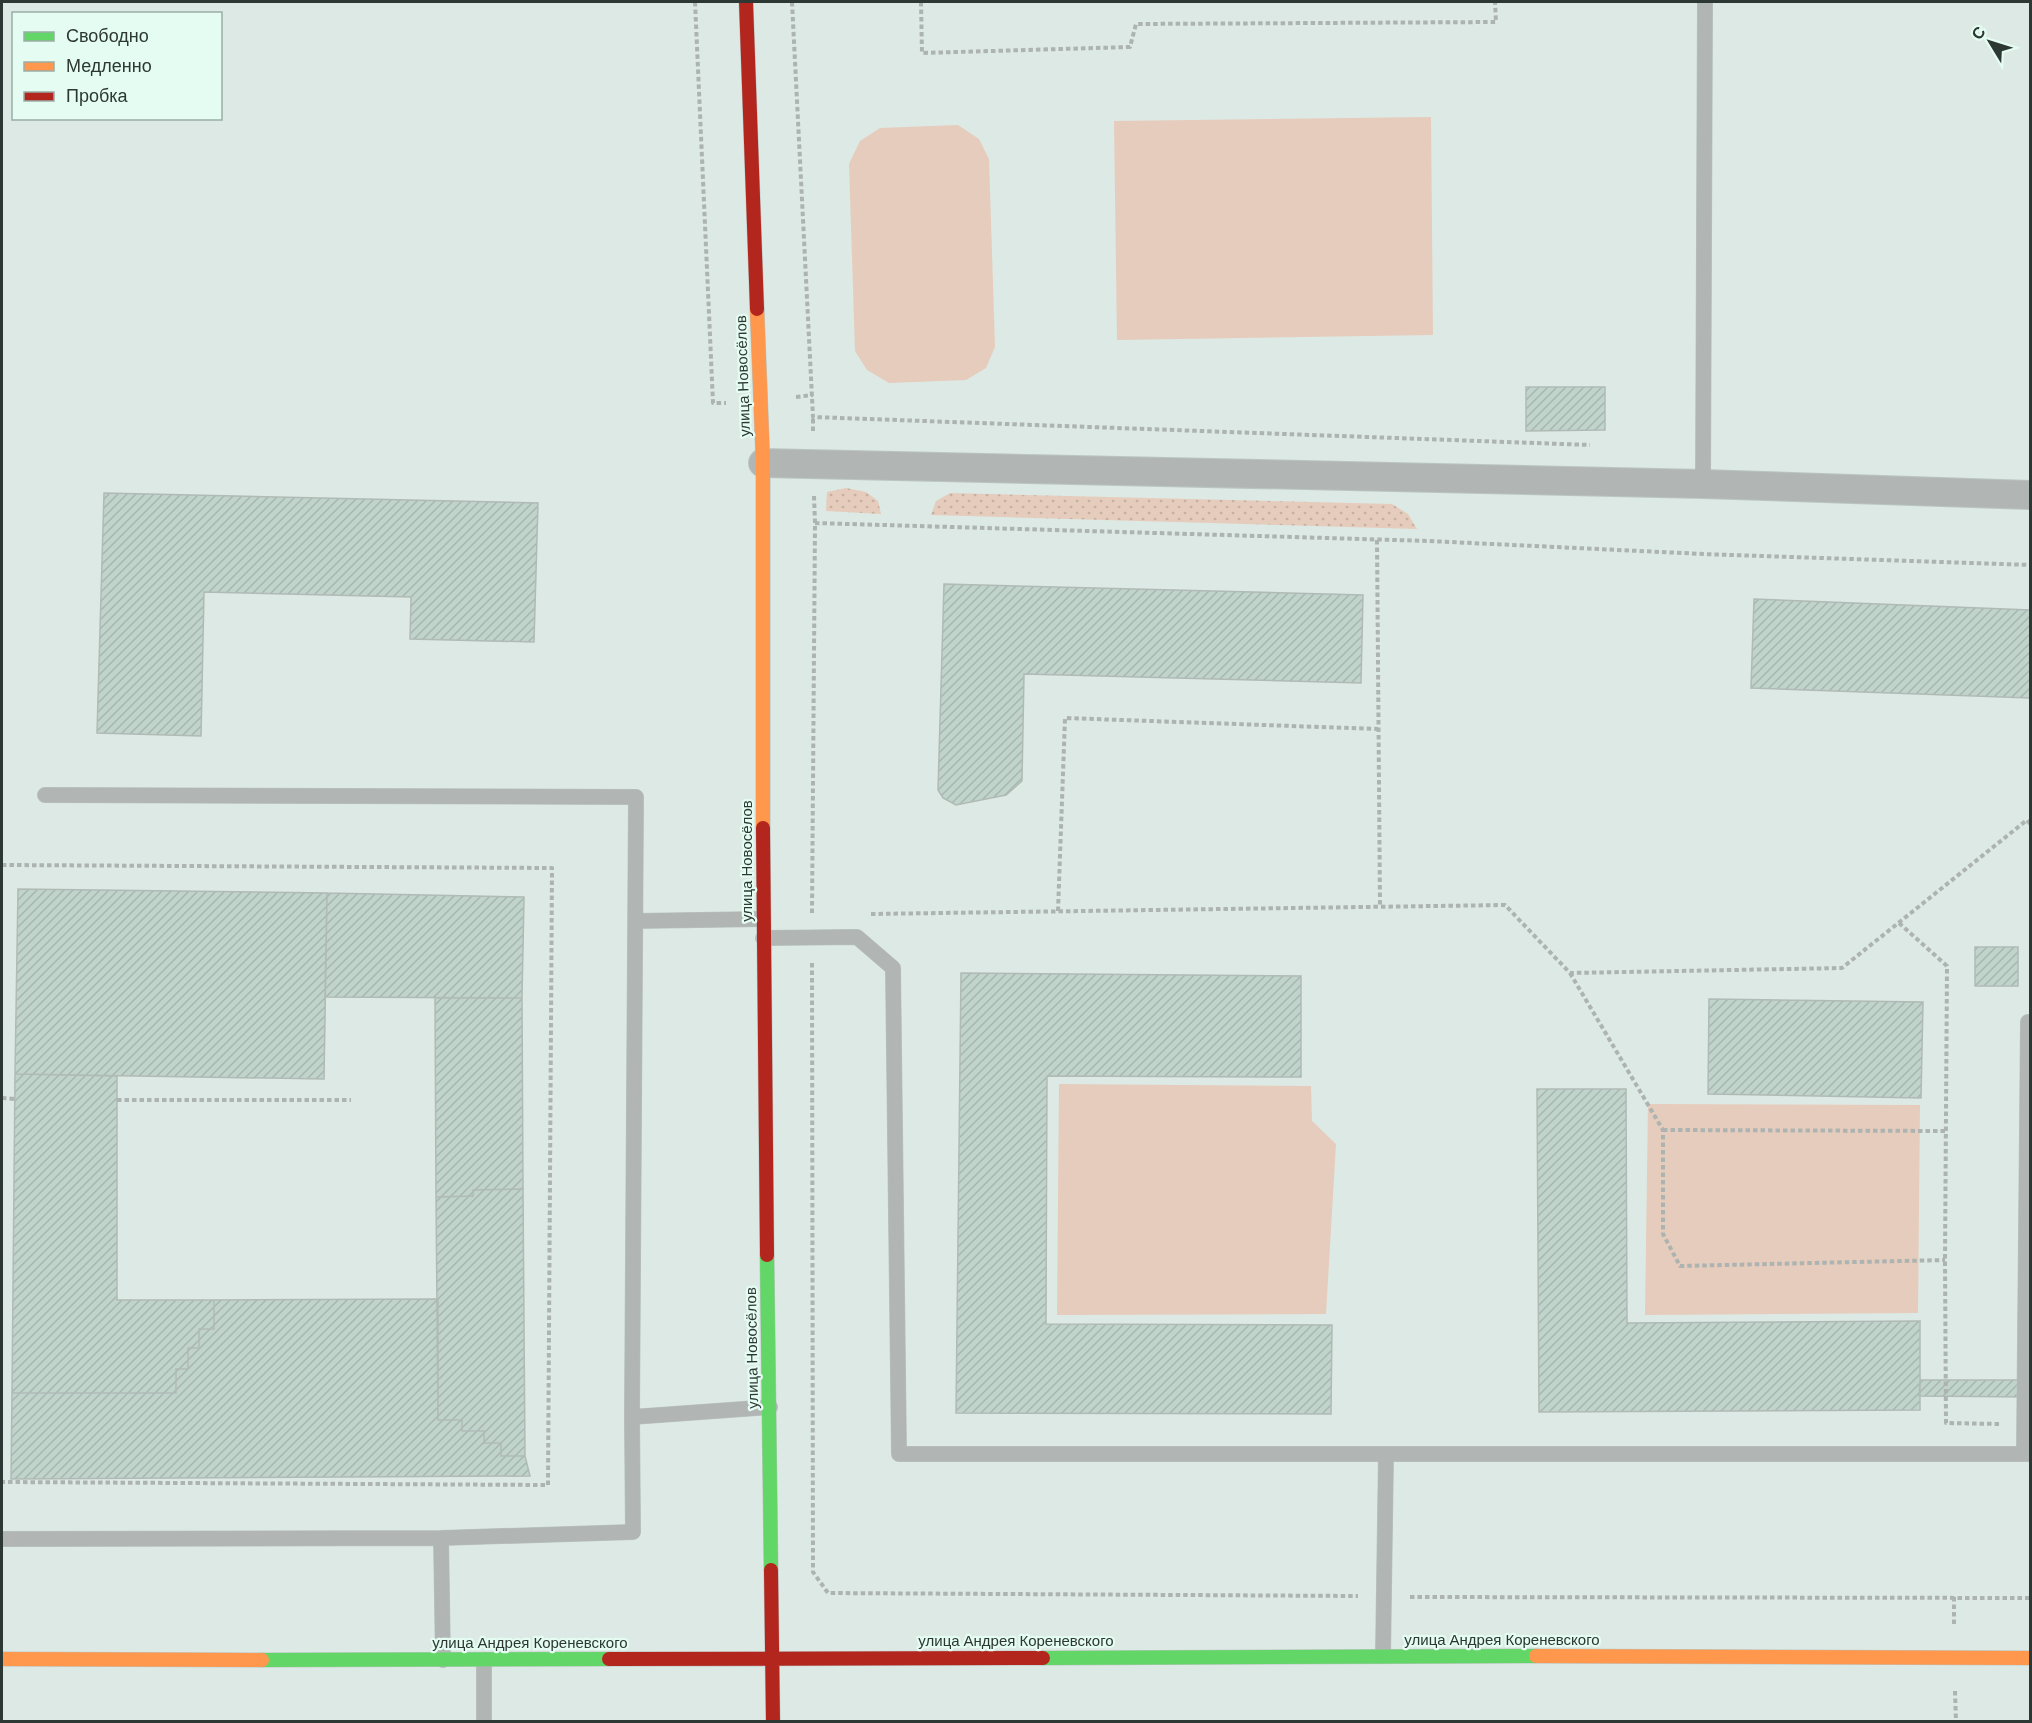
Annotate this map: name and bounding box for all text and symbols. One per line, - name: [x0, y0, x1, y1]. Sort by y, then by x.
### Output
- legend: [12, 12, 222, 120]
- north arrow: [1960, 12, 2020, 72]
- text: С: [1967, 22, 1991, 44]
- text: Свободно: [66, 24, 149, 48]
- text: Медленно: [66, 54, 152, 78]
- text: Пробка: [66, 84, 129, 108]
- street label: улица Новосёлов: [731, 315, 755, 437]
- street label: улица Новосёлов: [737, 800, 757, 922]
- street label: улица Новосёлов: [741, 1287, 763, 1409]
- street label: улица Андрея Кореневского: [1404, 1630, 1600, 1650]
- street label: улица Андрея Кореневского: [918, 1631, 1114, 1651]
- street label: улица Андрея Кореневского: [432, 1633, 628, 1653]

